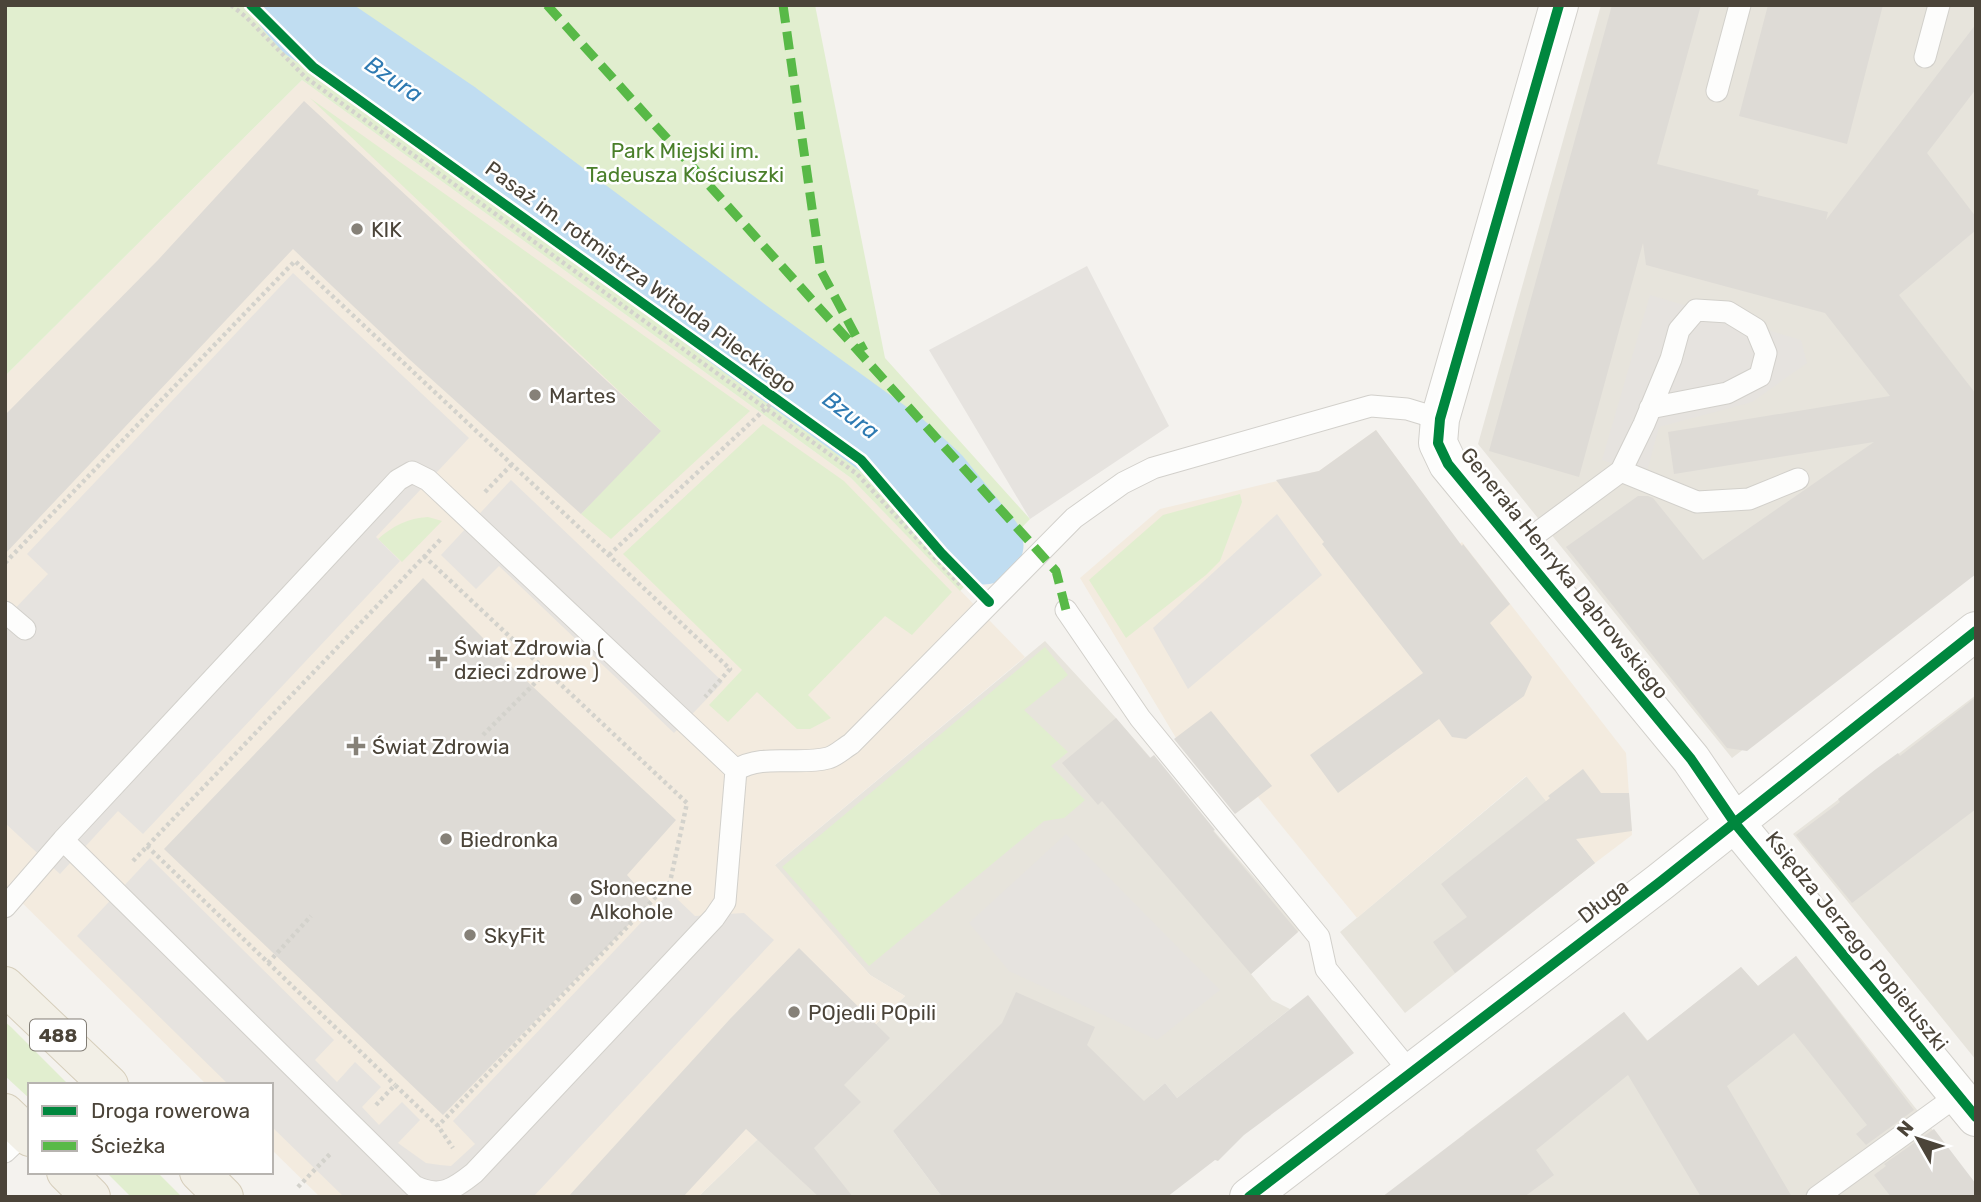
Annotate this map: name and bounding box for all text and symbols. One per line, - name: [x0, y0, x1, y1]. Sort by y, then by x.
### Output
- water label: Bzura: [360, 50, 428, 108]
- park label: Park Miejski im. Tadeusza Kościuszki: [586, 138, 784, 187]
- street label: Pasaż im. rotmistrza Witolda Pileckiego: [480, 156, 802, 398]
- place label: KIK: [371, 217, 402, 242]
- marker: KIK: [349, 221, 365, 237]
- place label: Martes: [549, 383, 616, 408]
- water label: Bzura: [817, 385, 885, 445]
- marker: Martes: [527, 387, 543, 403]
- street label: Generała Henryka Dąbrowskiego: [1456, 442, 1674, 704]
- place label: Świat Zdrowia ( dzieci zdrowe ): [454, 635, 604, 684]
- marker: Świat Zdrowia ( dzieci zdrowe ): [428, 649, 448, 669]
- place label: Świat Zdrowia: [372, 734, 510, 759]
- marker: Świat Zdrowia: [346, 736, 366, 756]
- street label: Księdza Jerzego Popiełuszki: [1761, 826, 1953, 1056]
- place label: Biedronka: [460, 827, 558, 852]
- marker: Biedronka: [438, 831, 454, 847]
- street label: Długa: [1573, 874, 1633, 928]
- place label: Słoneczne Alkohole: [590, 875, 692, 924]
- marker: Słoneczne Alkohole: [568, 891, 584, 907]
- place label: SkyFit: [484, 923, 545, 948]
- marker: SkyFit: [462, 927, 478, 943]
- place label: POjedli POpili: [808, 1000, 936, 1025]
- marker: POjedli POpili: [786, 1004, 802, 1020]
- road number: 488: [30, 1020, 86, 1050]
- legend: [28, 1083, 273, 1174]
- text: Droga rowerowa: [91, 1098, 250, 1123]
- north arrow: [1883, 1104, 1953, 1174]
- text: N: [1892, 1116, 1918, 1141]
- text: Ścieżka: [91, 1133, 165, 1158]

